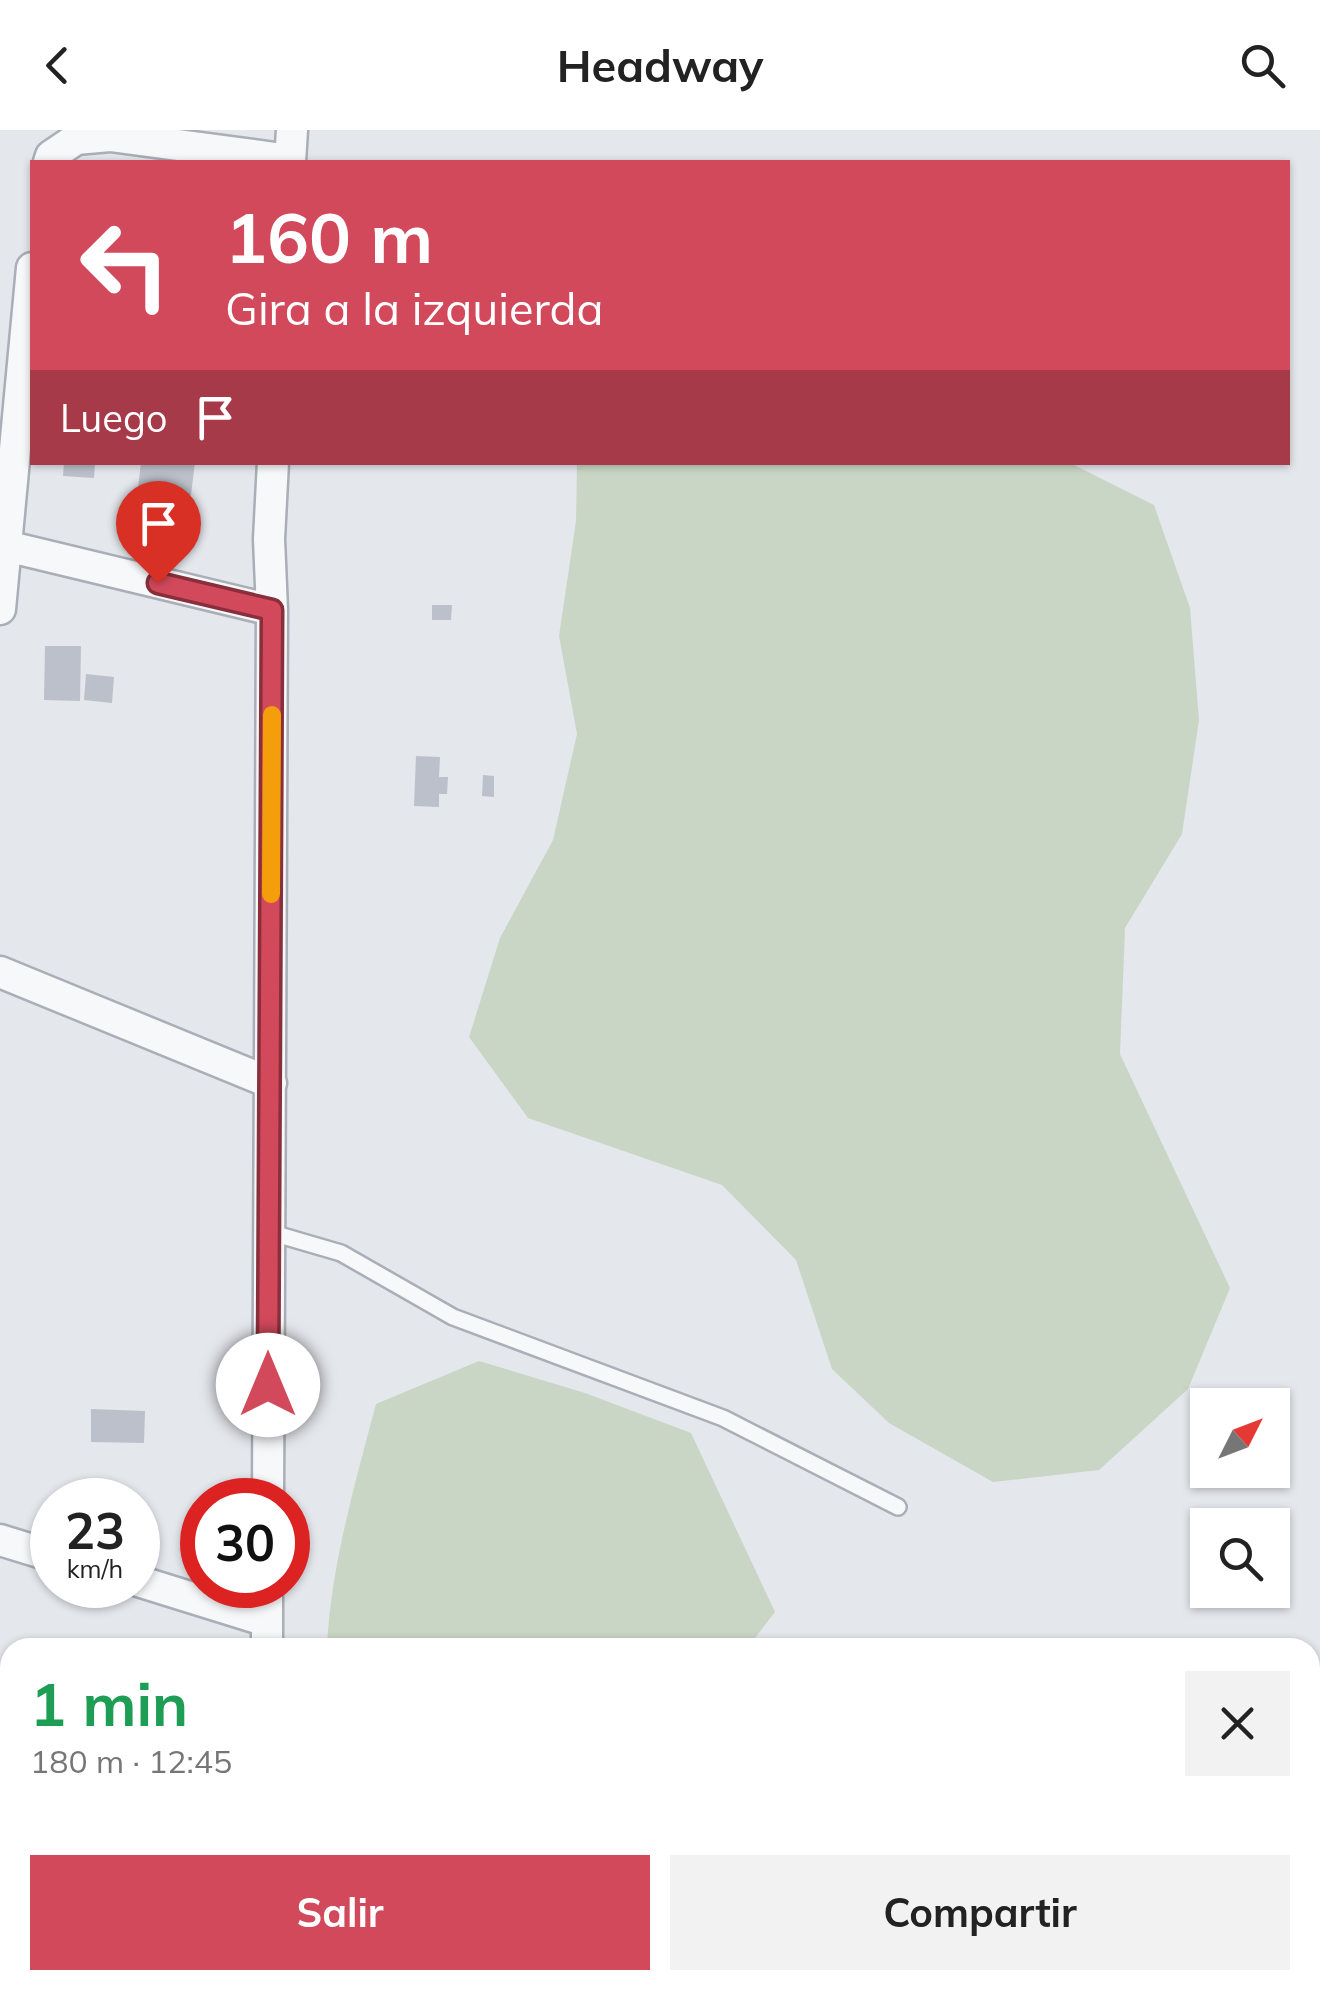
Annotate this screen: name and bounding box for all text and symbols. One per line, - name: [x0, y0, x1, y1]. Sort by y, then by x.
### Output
- text: Headway: [557, 37, 763, 93]
- icon: back: [30, 38, 85, 93]
- icon: search: [1235, 38, 1290, 93]
- text: 160 m: [225, 193, 433, 281]
- icon: left: [60, 200, 190, 330]
- text: Gira a la izquierda: [225, 280, 603, 336]
- icon: arrive: [188, 390, 243, 445]
- text: Luego: [60, 394, 168, 442]
- pin: [116, 481, 201, 584]
- icon: arrive: [131, 496, 186, 551]
- position arrow: [216, 1333, 320, 1437]
- north arrow: [1190, 1388, 1290, 1488]
- map controls: [1190, 1388, 1290, 1608]
- speed limit sign: 30: [180, 1478, 310, 1608]
- text: 23: [65, 1499, 125, 1562]
- button: search: [1190, 1508, 1290, 1608]
- text: km/h: [67, 1553, 123, 1584]
- text: 1 min: [30, 1666, 188, 1741]
- button: close: [1185, 1671, 1290, 1776]
- text: 180 m · 12:45: [30, 1741, 232, 1781]
- button: Salir: [30, 1855, 650, 1970]
- button: Compartir: [670, 1855, 1290, 1970]

